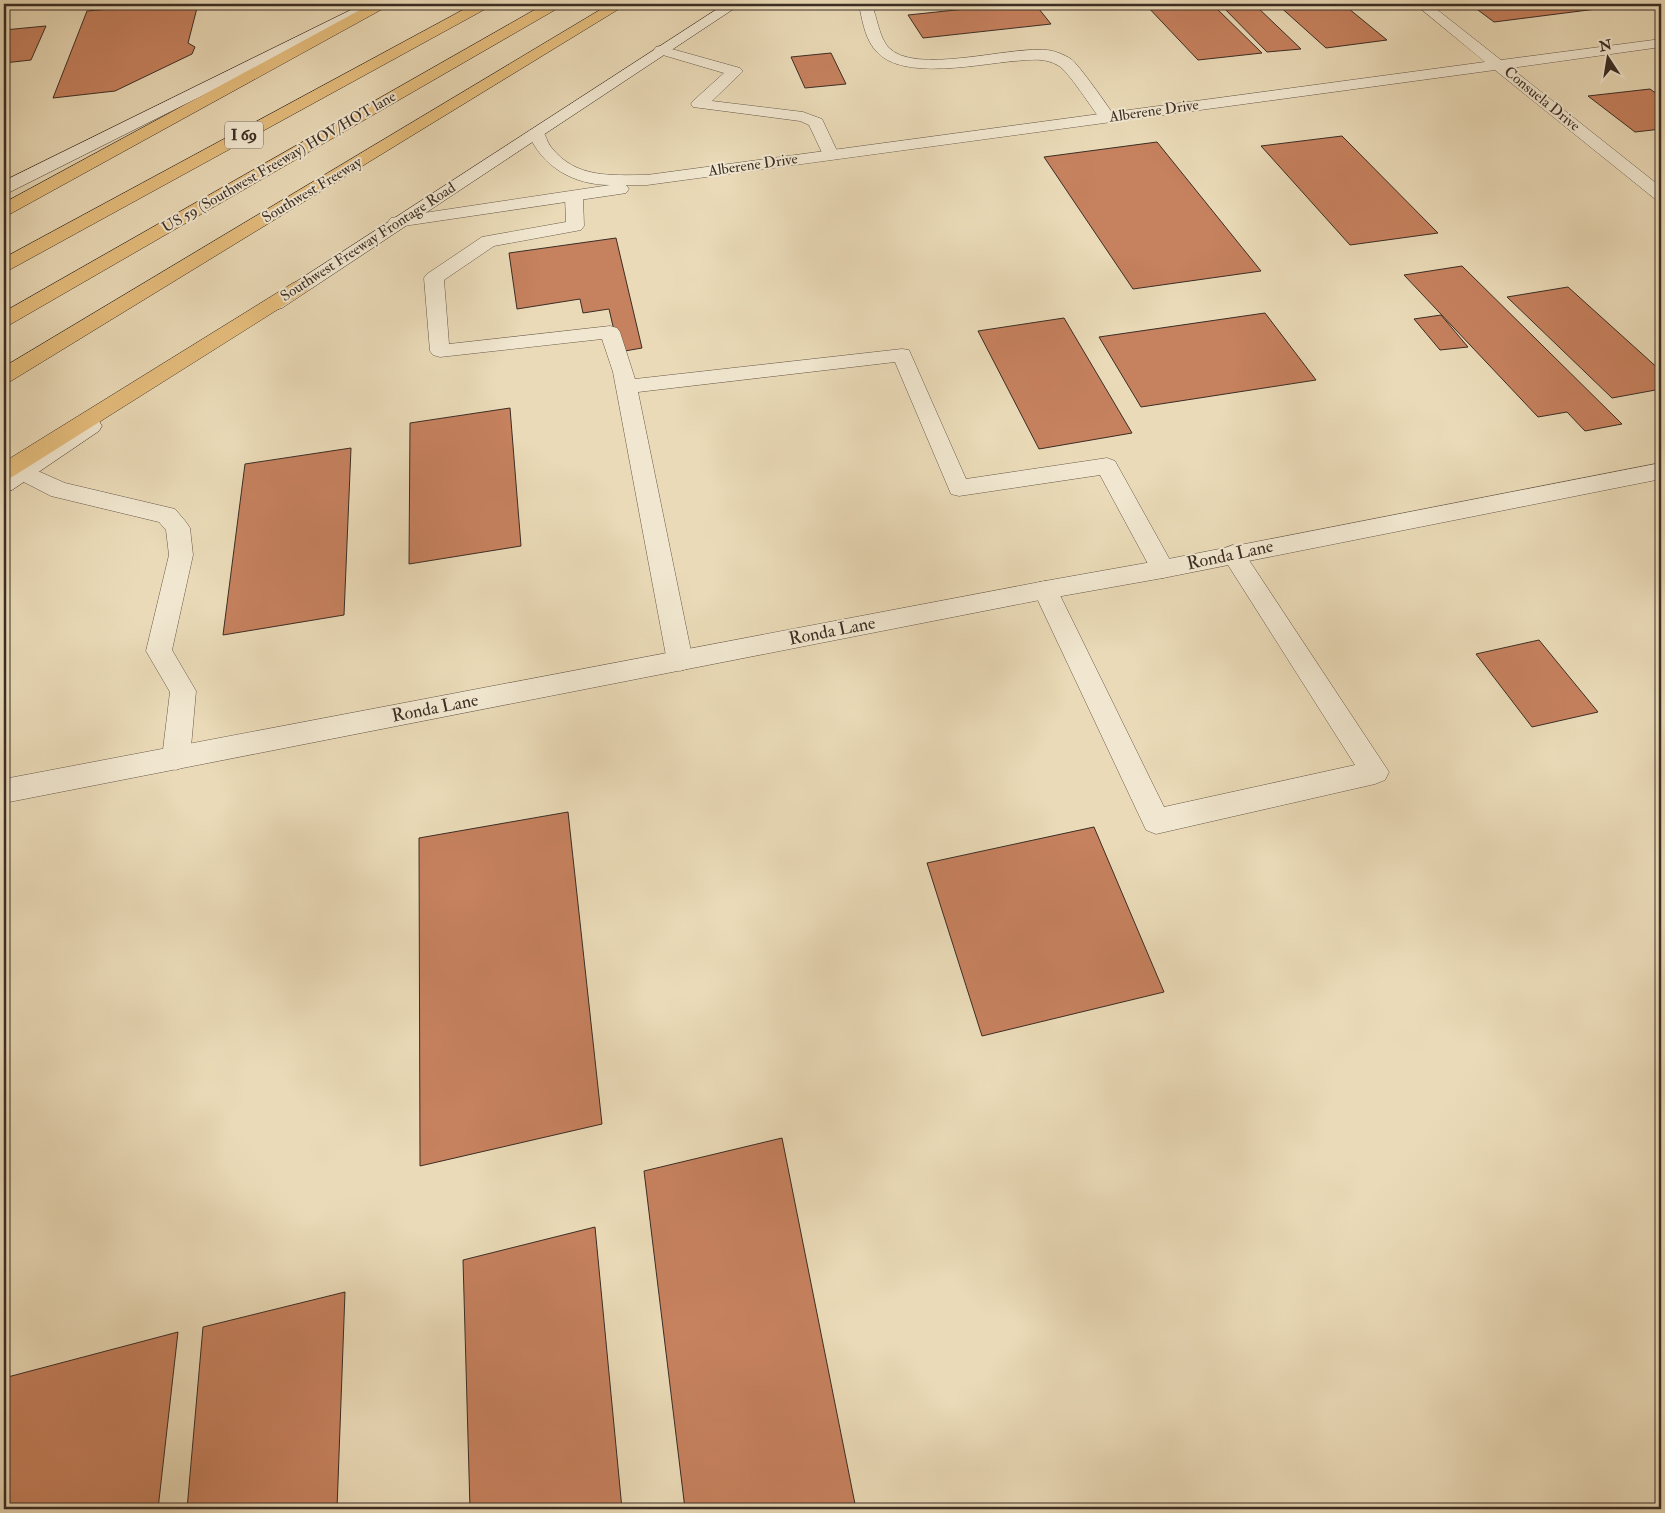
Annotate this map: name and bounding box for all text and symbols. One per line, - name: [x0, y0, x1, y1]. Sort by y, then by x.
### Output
- north arrow: [1582, 32, 1632, 82]
- text: N: [1597, 36, 1614, 56]
- street label: Consuela Drive: [1500, 62, 1584, 136]
- street label: US 59 (Southwest Freeway) HOV/HOT lane: [159, 87, 399, 237]
- street label: Alberene Drive: [1107, 95, 1200, 127]
- road number: I 69: [225, 122, 263, 148]
- street label: Alberene Drive: [706, 149, 799, 181]
- street label: Southwest Freeway: [259, 153, 365, 227]
- street label: Southwest Freeway Frontage Road: [277, 178, 460, 306]
- street label: Ronda Lane: [1185, 535, 1276, 575]
- street label: Ronda Lane: [787, 611, 878, 651]
- street label: Ronda Lane: [390, 688, 481, 728]

